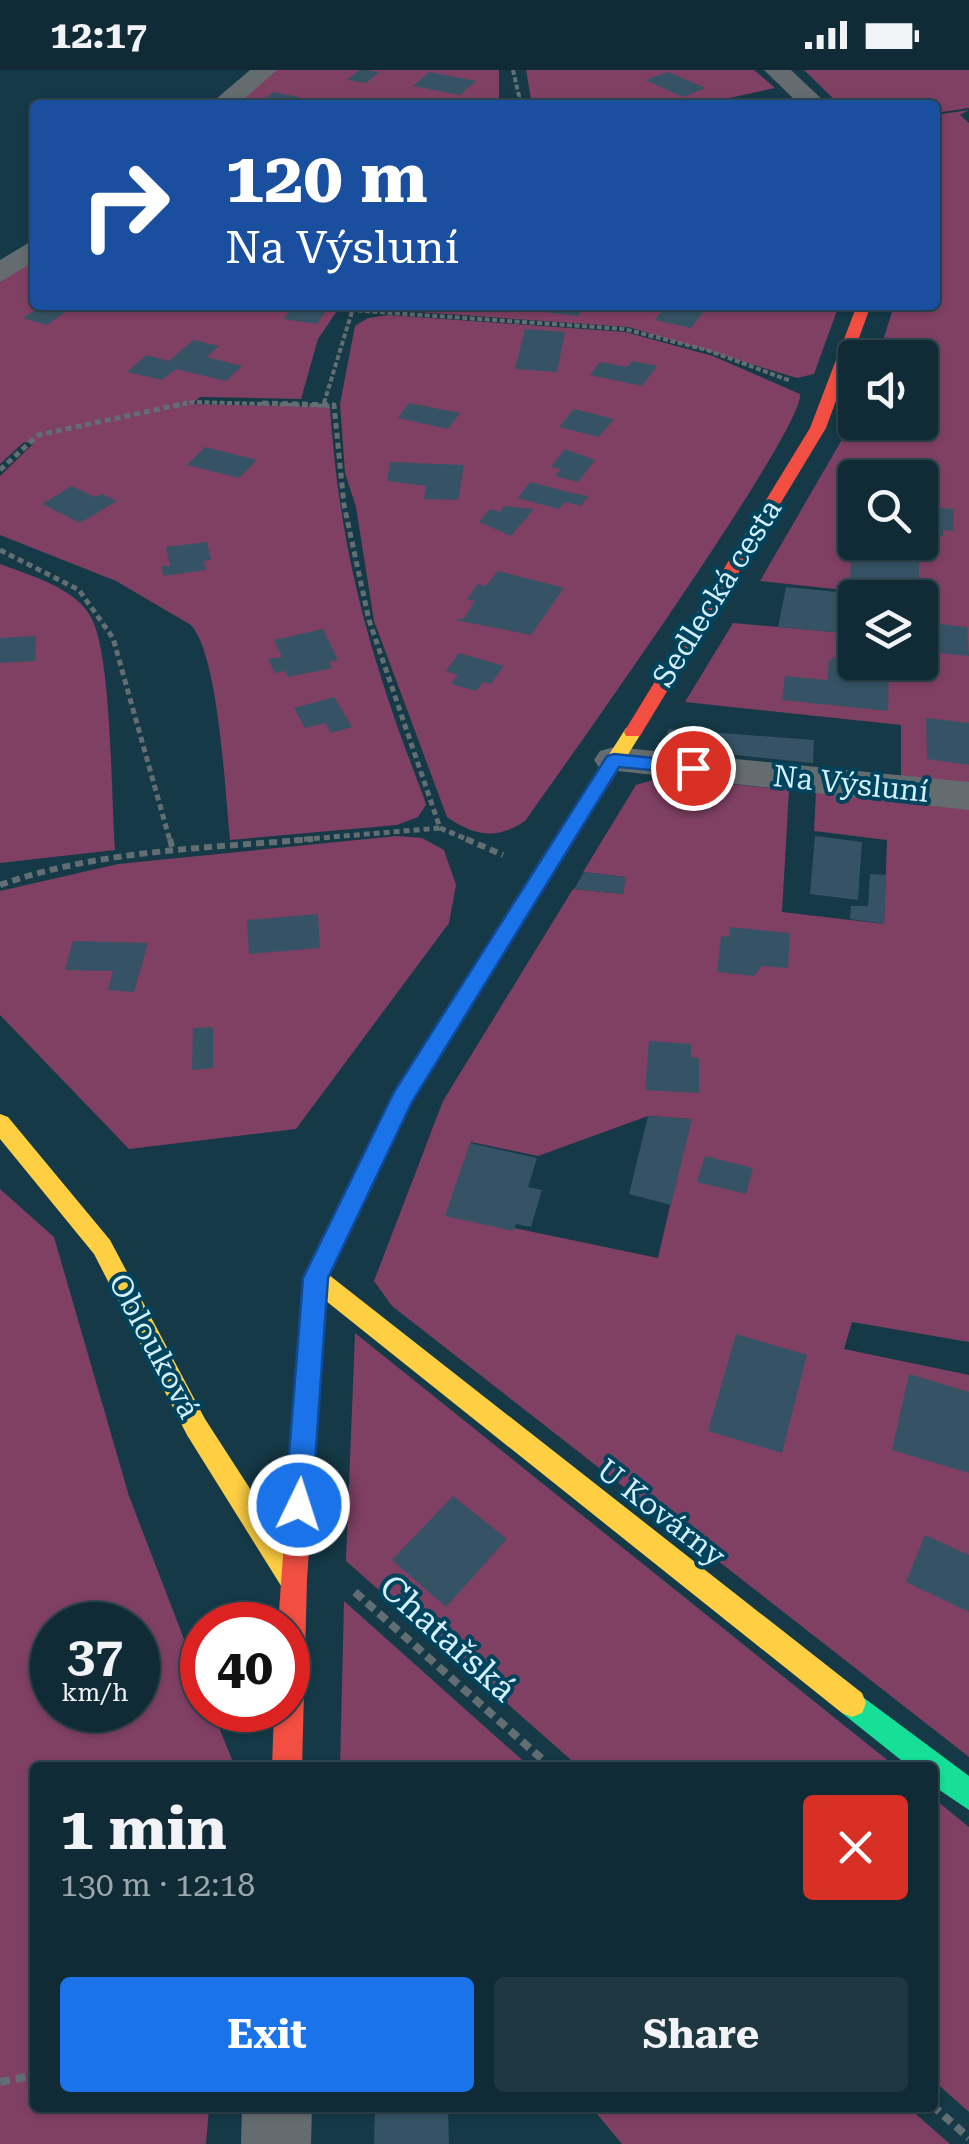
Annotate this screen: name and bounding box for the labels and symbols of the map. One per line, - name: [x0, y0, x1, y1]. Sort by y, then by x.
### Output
- street label: Sedlecká cesta: [645, 493, 788, 693]
- pin: [651, 726, 736, 811]
- street label: Na Výsluní: [772, 758, 930, 809]
- street label: Oblouková: [102, 1268, 207, 1424]
- street label: U Kovárny: [590, 1452, 733, 1574]
- position arrow: [247, 1453, 351, 1557]
- street label: Chatařská: [371, 1567, 524, 1710]
- speed limit sign: 40: [180, 1602, 310, 1732]

